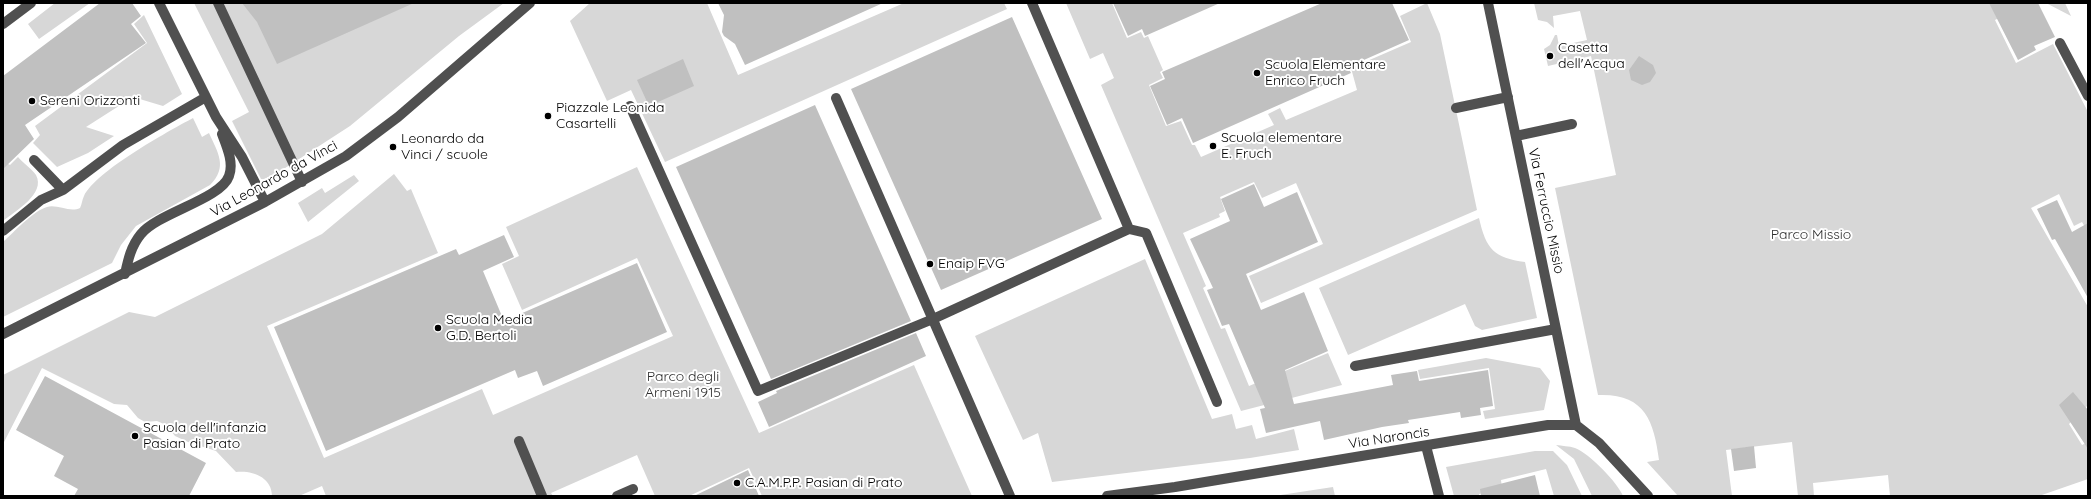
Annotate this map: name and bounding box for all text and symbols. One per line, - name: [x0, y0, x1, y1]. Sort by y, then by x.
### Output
- place label: Casetta dell'Acqua: [1558, 40, 1625, 72]
- marker: Casetta dell'Acqua: [1545, 51, 1555, 61]
- place label: Scuola Elementare Enrico Fruch: [1265, 57, 1386, 90]
- marker: Scuola Elementare Enrico Fruch: [1252, 68, 1262, 78]
- place label: Sereni Orizzonti: [40, 93, 140, 109]
- marker: Sereni Orizzonti: [27, 96, 37, 106]
- place label: Piazzale Leonida Casartelli: [556, 100, 664, 132]
- marker: Piazzale Leonida Casartelli: [543, 111, 553, 121]
- place label: Scuola elementare E. Fruch: [1221, 130, 1342, 162]
- place label: Leonardo da Vinci / scuole: [401, 131, 488, 164]
- street label: Via Leonardo da Vinci: [208, 137, 340, 221]
- marker: Scuola elementare E. Fruch: [1208, 141, 1218, 151]
- marker: Leonardo da Vinci / scuole: [388, 142, 398, 152]
- street label: Via Ferruccio Missio: [1524, 147, 1568, 275]
- park label: Parco Missio: [1771, 227, 1851, 243]
- place label: Enaip FVG: [938, 256, 1005, 272]
- marker: Enaip FVG: [925, 259, 935, 269]
- place label: Scuola Media G.D. Bertoli: [446, 312, 533, 344]
- marker: Scuola Media G.D. Bertoli: [433, 323, 443, 333]
- park label: Parco degli Armeni 1915: [645, 369, 721, 402]
- place label: Scuola dell'infanzia Pasian di Prato: [143, 420, 266, 452]
- street label: Via Naroncis: [1347, 423, 1431, 453]
- marker: Scuola dell'infanzia Pasian di Prato: [130, 431, 140, 441]
- place label: C.A.M.P.P. Pasian di Prato: [745, 475, 902, 491]
- marker: C.A.M.P.P. Pasian di Prato: [732, 478, 742, 488]

